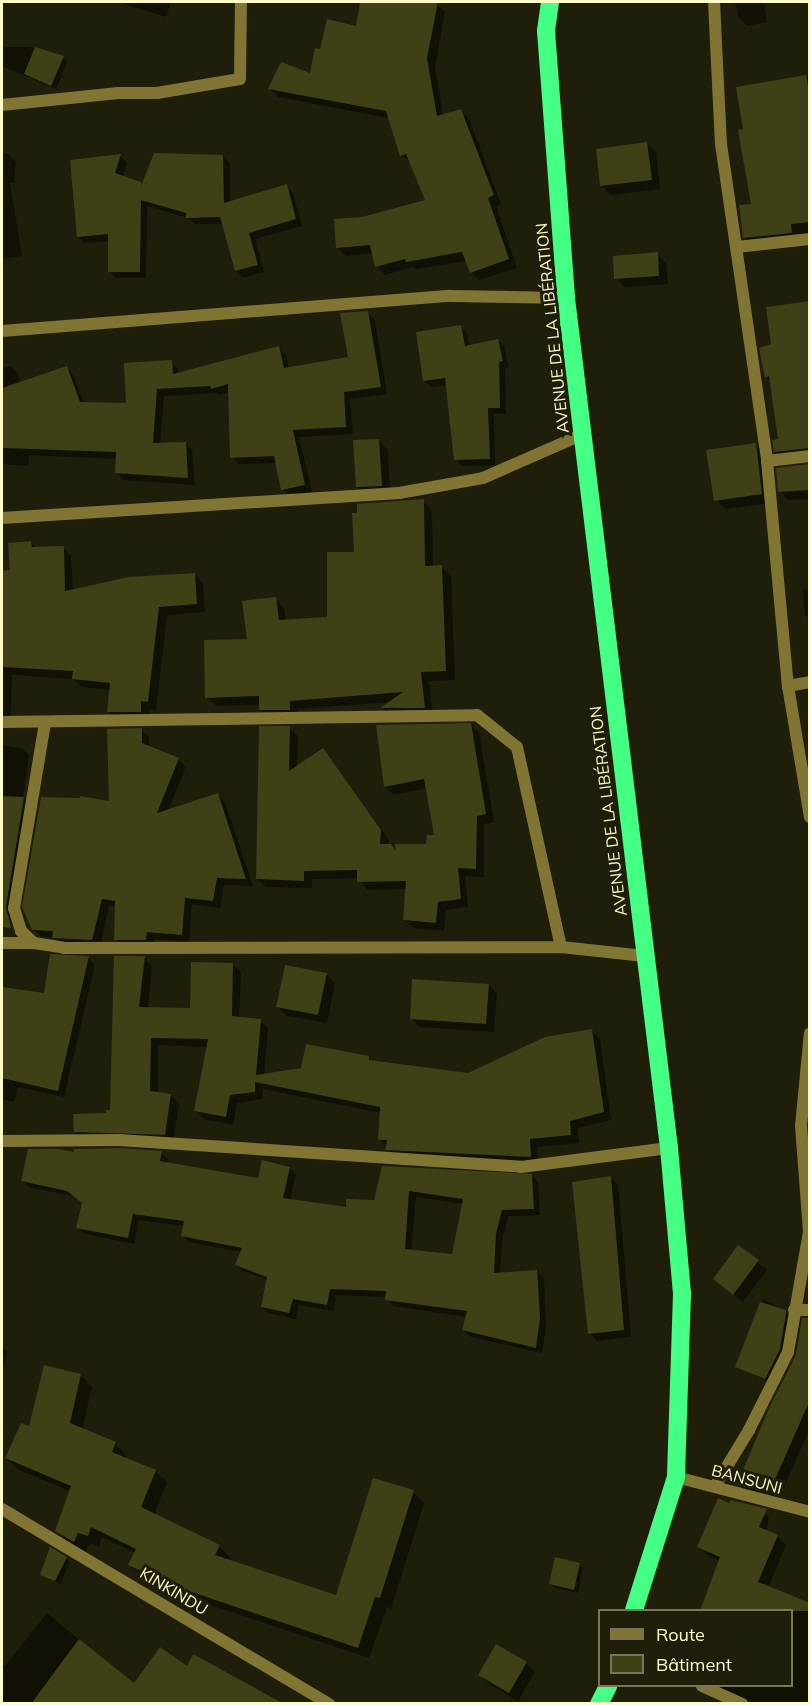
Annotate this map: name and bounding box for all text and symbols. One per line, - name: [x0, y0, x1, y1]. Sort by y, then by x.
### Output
- street label: AVENUE DE LA LIBÉRATION: [531, 222, 573, 434]
- street label: AVENUE DE LA LIBÉRATION: [586, 705, 630, 917]
- street label: BANSUNI: [710, 1460, 784, 1498]
- street label: KINKINDU: [136, 1563, 212, 1619]
- legend: [598, 1609, 793, 1687]
- text: Route: [656, 1623, 705, 1646]
- text: Bâtiment: [656, 1653, 732, 1676]

